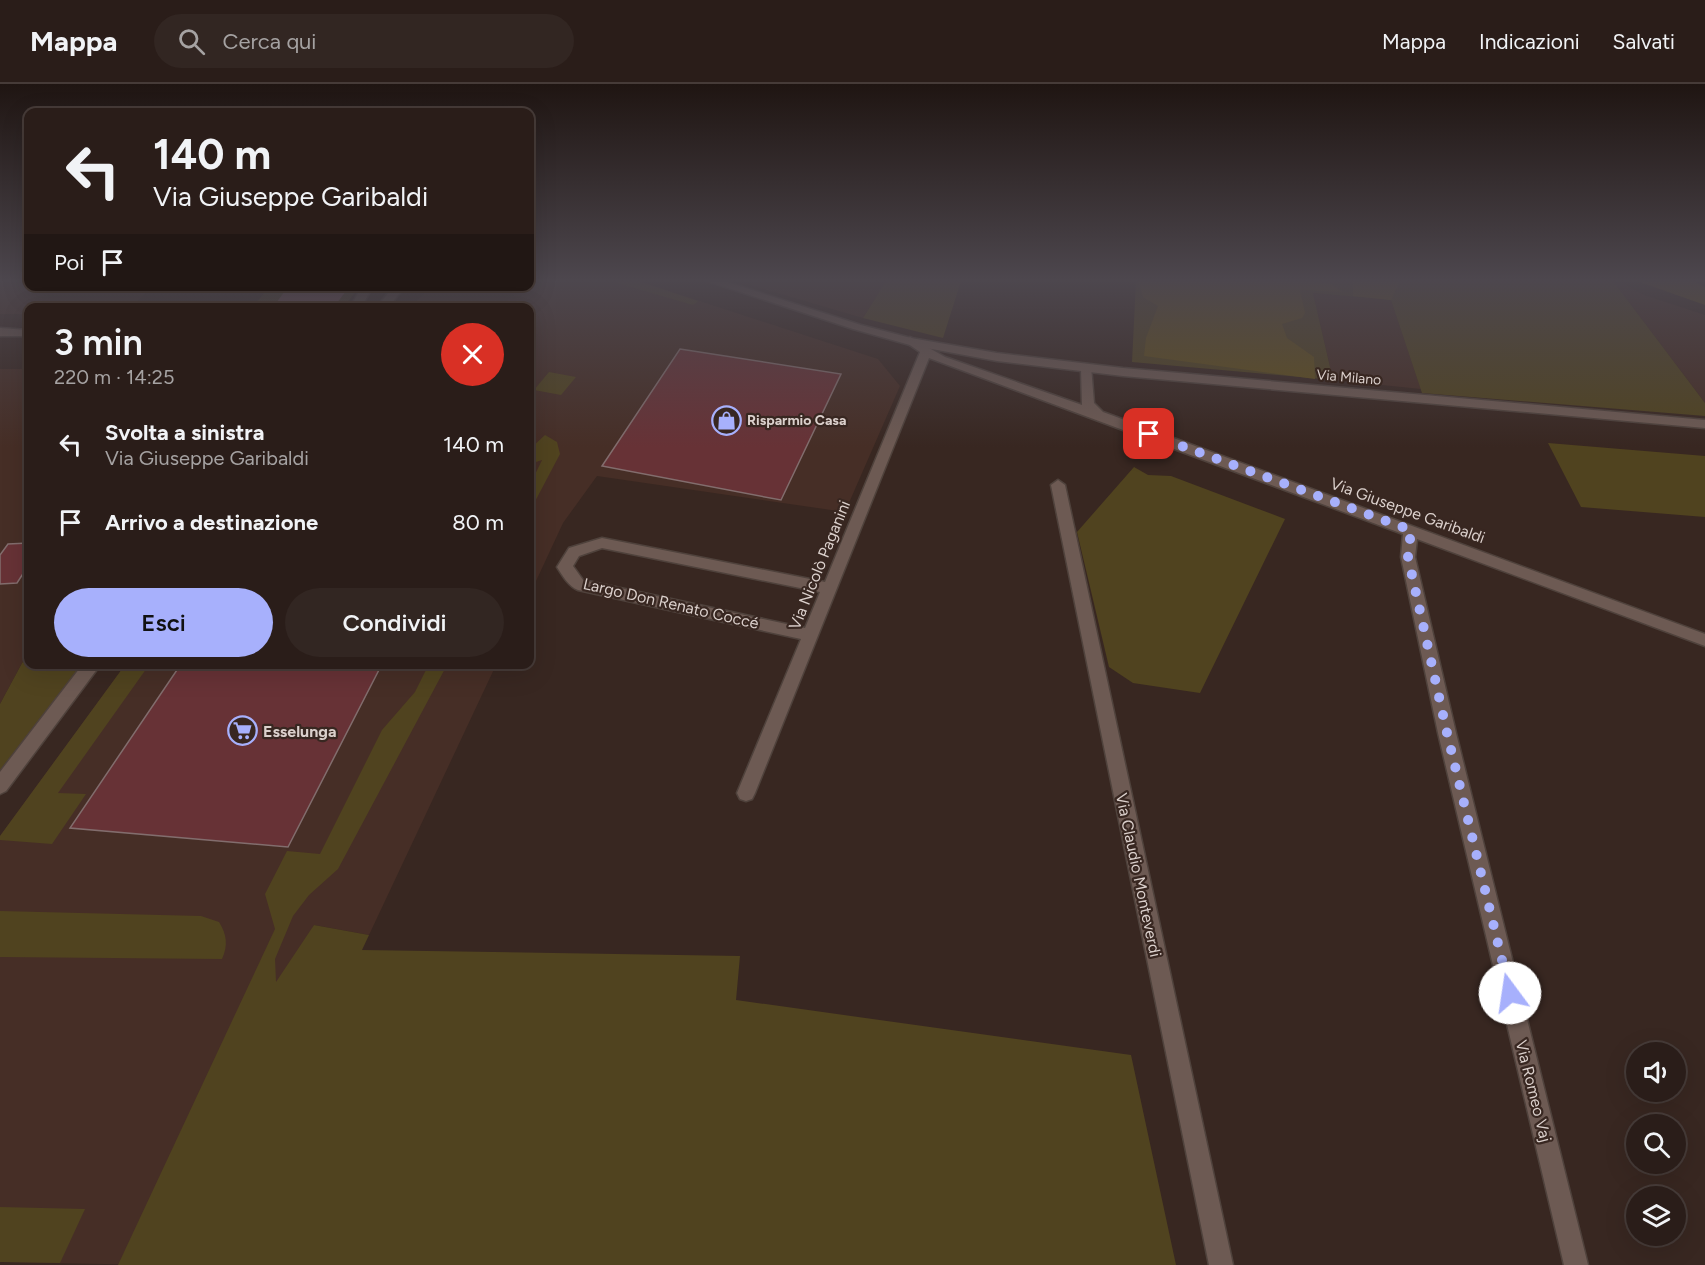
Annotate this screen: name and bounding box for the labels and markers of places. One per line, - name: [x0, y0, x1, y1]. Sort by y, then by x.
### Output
- shop icon: Risparmio Casa: [710, 404, 742, 436]
- pin: [1123, 408, 1174, 459]
- place label: Risparmio Casa: [747, 412, 846, 429]
- supermarket icon: Esselunga: [226, 715, 258, 747]
- place label: Esselunga: [263, 722, 336, 741]

